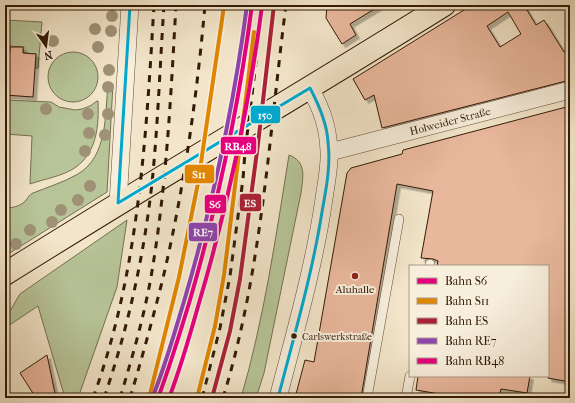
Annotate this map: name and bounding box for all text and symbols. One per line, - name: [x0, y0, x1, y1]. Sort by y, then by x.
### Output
- north arrow: [26, 26, 66, 66]
- text: N: [42, 48, 54, 63]
- line badge: 150: [250, 105, 281, 124]
- street label: Holweider Straße: [408, 105, 493, 138]
- text: 150: [258, 109, 272, 122]
- line badge: RB48: [220, 136, 257, 155]
- text: RB48: [224, 140, 252, 153]
- line badge: S11: [184, 164, 215, 184]
- text: S11: [192, 168, 206, 181]
- line badge: ES: [239, 193, 262, 212]
- line badge: S6: [204, 194, 227, 214]
- text: ES: [244, 197, 257, 210]
- text: S6: [209, 198, 222, 211]
- line badge: RE7: [188, 222, 218, 242]
- text: RE7: [193, 226, 214, 239]
- legend: [409, 265, 549, 377]
- marker: Aluhalle: [350, 271, 360, 281]
- text: Bahn S6: [445, 274, 488, 288]
- place label: Aluhalle: [334, 283, 375, 296]
- text: Bahn S11: [445, 294, 489, 308]
- text: Bahn ES: [445, 314, 488, 328]
- marker: Carlswerkstraße: [289, 331, 299, 341]
- place label: Carlswerkstraße: [302, 331, 372, 343]
- text: Bahn RE7: [445, 334, 497, 348]
- text: Bahn RB48: [445, 354, 504, 368]

